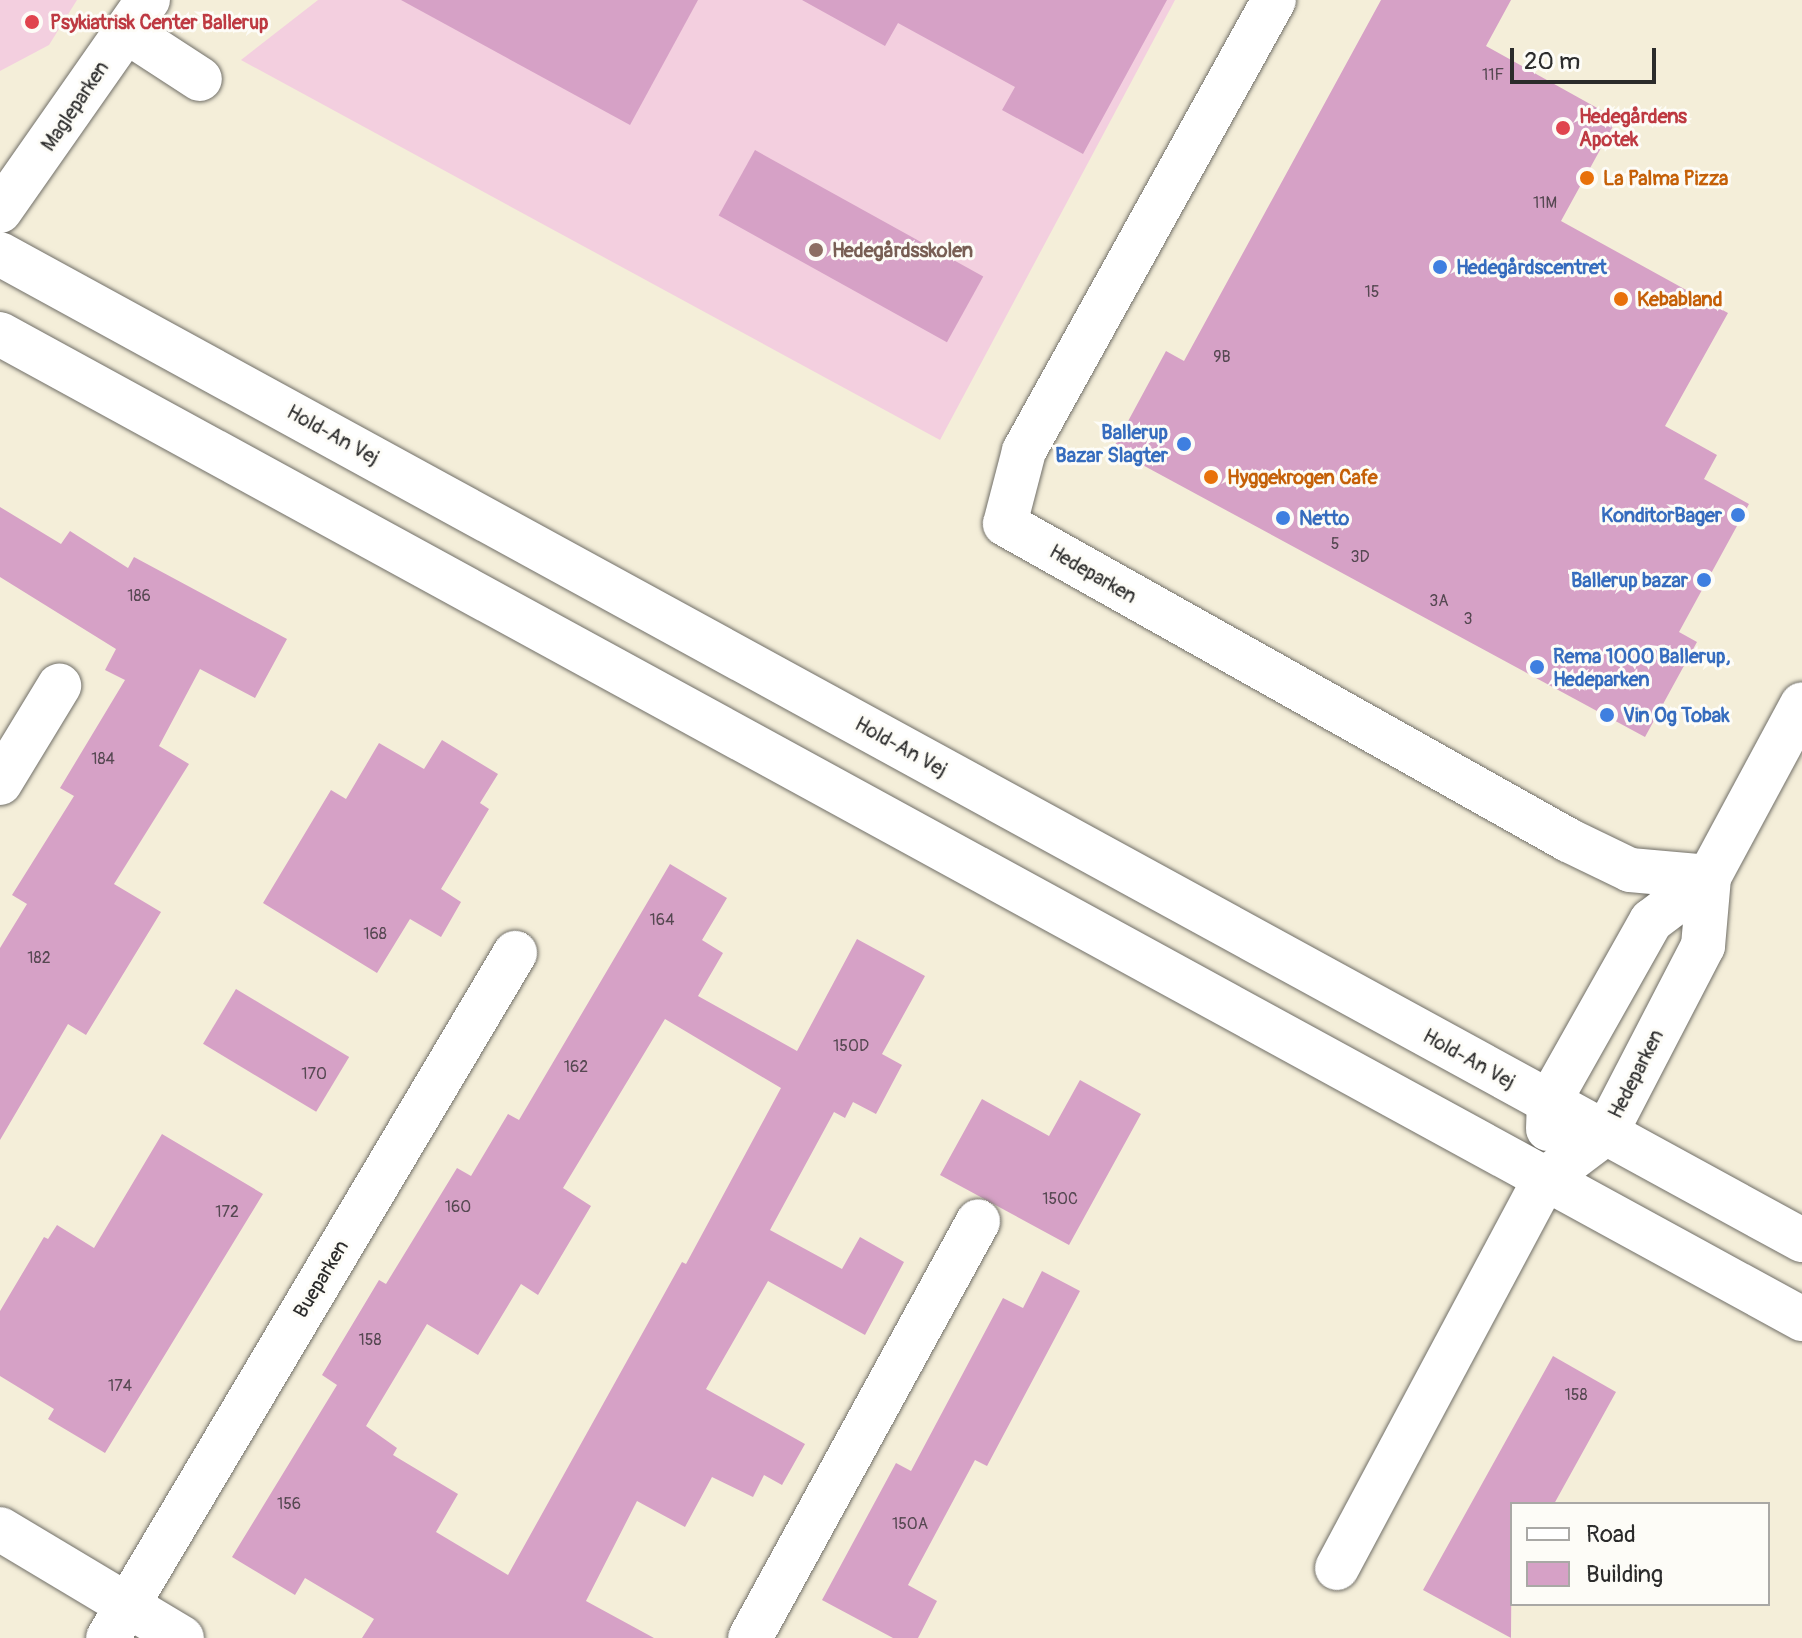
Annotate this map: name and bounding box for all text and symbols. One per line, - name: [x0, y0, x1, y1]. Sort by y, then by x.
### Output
- place label: Psykiatrisk Center Ballerup: [50, 10, 268, 34]
- marker: Psykiatrisk Center Ballerup: [21, 11, 43, 33]
- scale bar: [1514, 32, 1660, 82]
- text: 20 m: [1524, 47, 1580, 76]
- street label: Magleparken: [36, 56, 114, 156]
- house number: 11F: [1482, 65, 1504, 85]
- place label: Hedegårdens Apotek: [1579, 104, 1687, 151]
- marker: Hedegårdens Apotek: [1554, 119, 1572, 137]
- place label: La Palma Pizza: [1603, 166, 1728, 190]
- marker: La Palma Pizza: [1578, 169, 1596, 187]
- house number: 11M: [1533, 193, 1557, 213]
- place label: Hedegårdsskolen: [832, 238, 973, 262]
- marker: Hedegårdsskolen: [807, 241, 825, 259]
- place label: Hedegårdscentret: [1456, 255, 1607, 279]
- marker: Hedegårdscentret: [1431, 258, 1449, 276]
- house number: 15: [1365, 282, 1379, 302]
- place label: Kebabland: [1637, 287, 1722, 311]
- marker: Kebabland: [1612, 290, 1630, 308]
- house number: 9B: [1213, 347, 1231, 367]
- street label: Hold-An Vej: [283, 400, 383, 470]
- place label: Ballerup Bazar Slagter: [1055, 420, 1168, 467]
- marker: Ballerup Bazar Slagter: [1175, 435, 1193, 453]
- place label: Hyggekrogen Cafe: [1227, 465, 1378, 489]
- marker: Hyggekrogen Cafe: [1202, 468, 1220, 486]
- place label: KonditorBager: [1601, 503, 1722, 527]
- place label: Netto: [1299, 506, 1349, 530]
- marker: KonditorBager: [1729, 506, 1747, 524]
- marker: Netto: [1274, 509, 1292, 527]
- house number: 5: [1331, 534, 1339, 554]
- street label: Hedeparken: [1045, 539, 1141, 609]
- house number: 3D: [1351, 547, 1369, 567]
- place label: Ballerup bazar: [1571, 568, 1688, 592]
- marker: Ballerup bazar: [1695, 571, 1713, 589]
- house number: 186: [127, 586, 151, 606]
- house number: 3A: [1429, 591, 1449, 611]
- house number: 3: [1464, 609, 1472, 629]
- place label: Rema 1000 Ballerup, Hedeparken: [1553, 644, 1730, 691]
- marker: Rema 1000 Ballerup, Hedeparken: [1528, 658, 1546, 676]
- place label: Vin Og Tobak: [1623, 703, 1729, 727]
- marker: Vin Og Tobak: [1598, 706, 1616, 724]
- street label: Hold-An Vej: [851, 712, 951, 782]
- house number: 184: [91, 749, 115, 769]
- house number: 164: [650, 910, 674, 930]
- house number: 168: [363, 924, 387, 944]
- house number: 182: [27, 948, 51, 968]
- street label: Hold-An Vej: [1419, 1024, 1519, 1094]
- street label: Hedeparken: [1603, 1026, 1669, 1122]
- house number: 150D: [833, 1036, 869, 1056]
- house number: 162: [564, 1057, 588, 1077]
- house number: 170: [301, 1064, 327, 1084]
- house number: 150C: [1042, 1189, 1078, 1209]
- house number: 160: [445, 1197, 471, 1217]
- house number: 172: [215, 1202, 239, 1222]
- street label: Bueparken: [289, 1236, 353, 1322]
- house number: 158: [359, 1330, 381, 1350]
- house number: 174: [108, 1376, 132, 1396]
- house number: 158: [1565, 1385, 1587, 1405]
- house number: 156: [277, 1494, 301, 1514]
- legend: [1510, 1502, 1770, 1606]
- house number: 150A: [892, 1514, 928, 1534]
- text: Road: [1586, 1520, 1636, 1549]
- text: Building: [1586, 1560, 1663, 1589]

